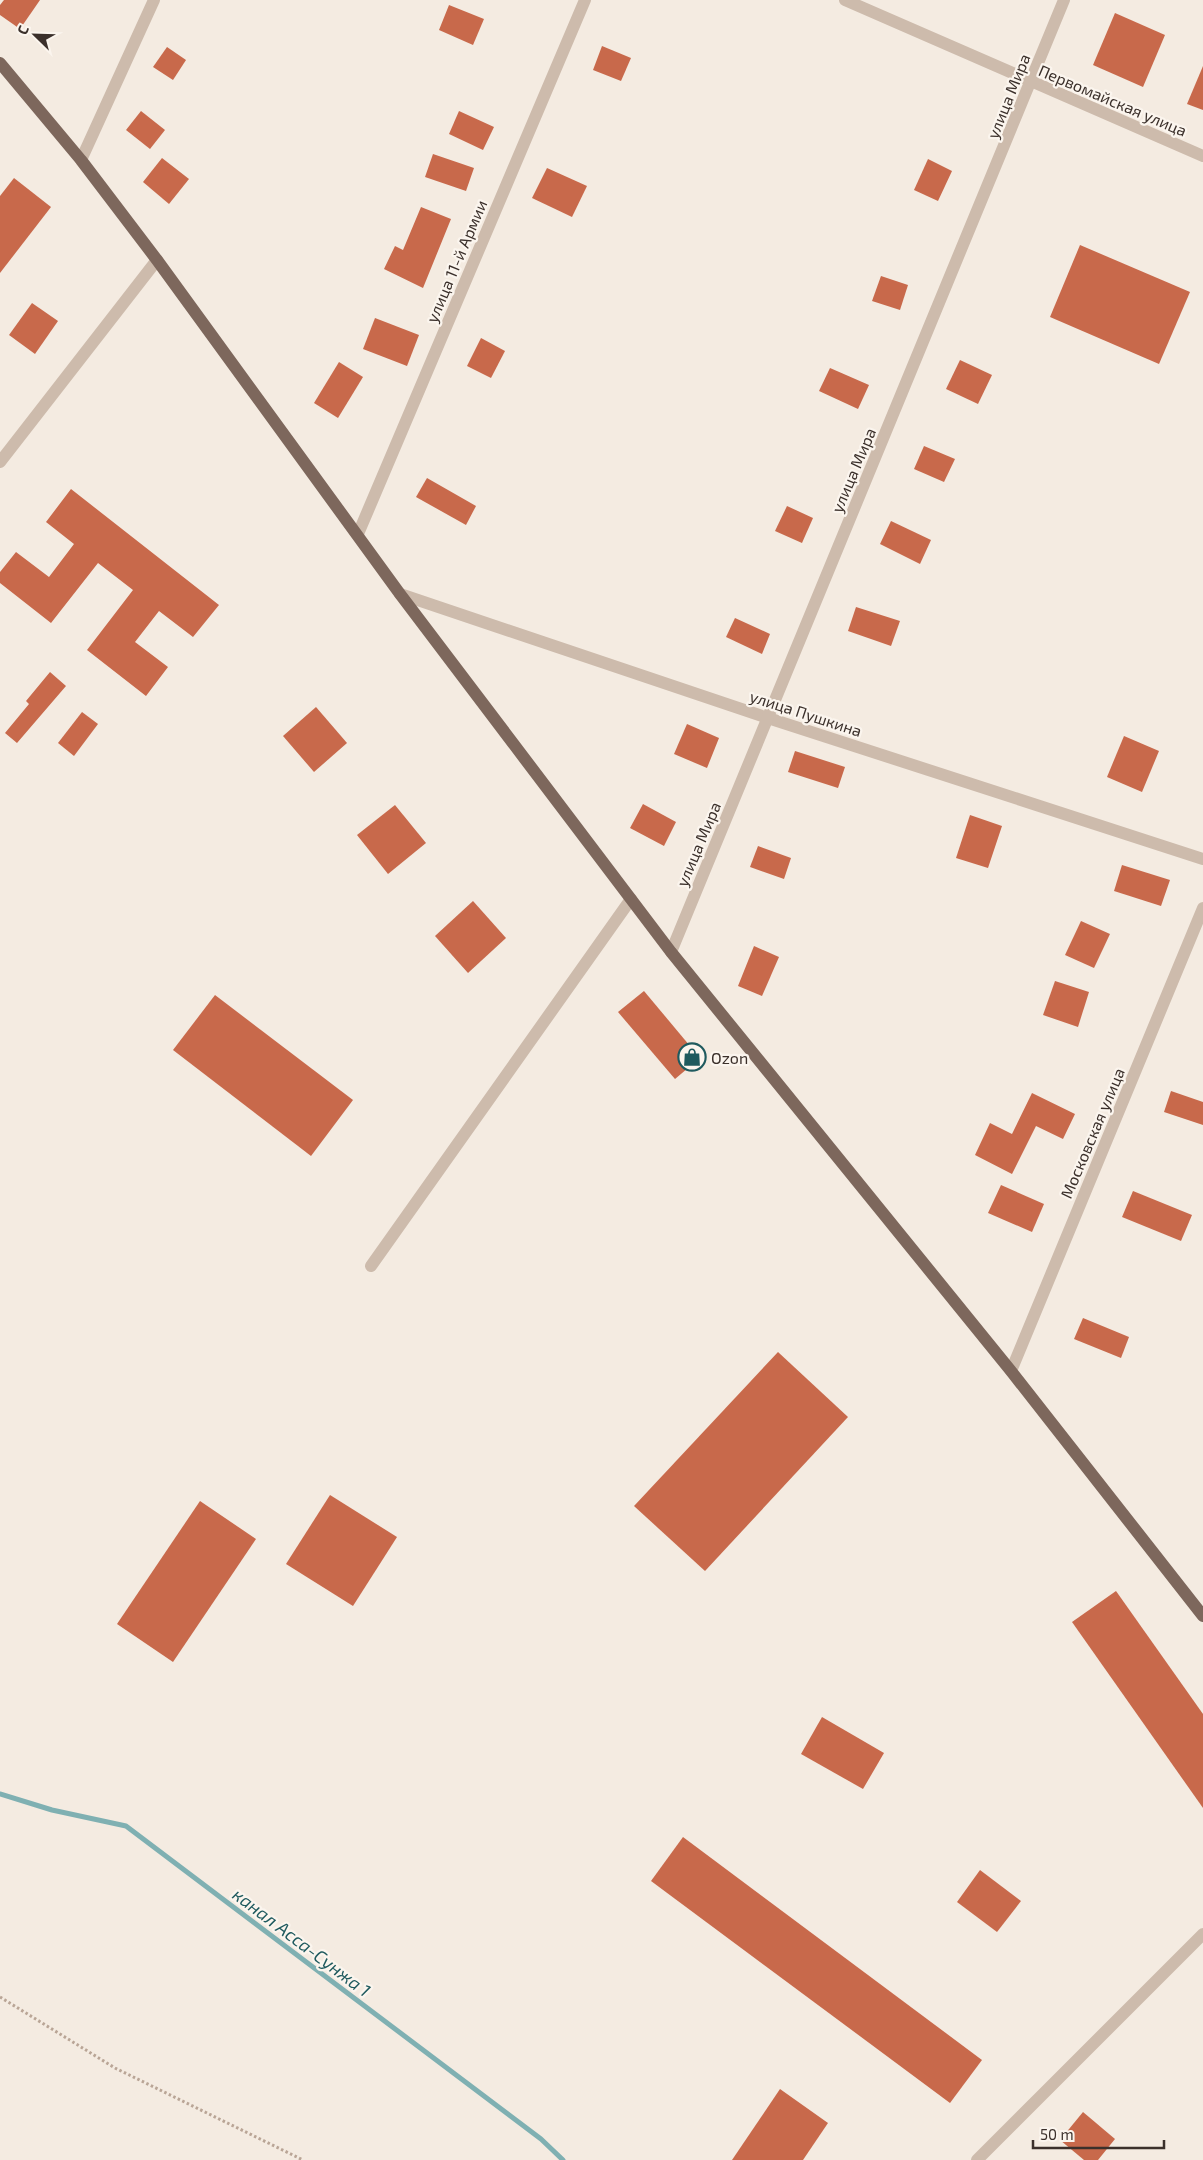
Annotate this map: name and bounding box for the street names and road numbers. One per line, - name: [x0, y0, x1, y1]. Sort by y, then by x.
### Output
- street label: улица Мира: [982, 51, 1035, 142]
- street label: Первомайская улица: [1036, 60, 1190, 141]
- street label: улица 11-й Армии: [422, 197, 491, 325]
- street label: улица Мира: [827, 425, 880, 515]
- street label: улица Пушкина: [747, 686, 864, 741]
- street label: улица Мира: [672, 799, 725, 889]
- street label: Московская улица: [1056, 1065, 1129, 1201]

